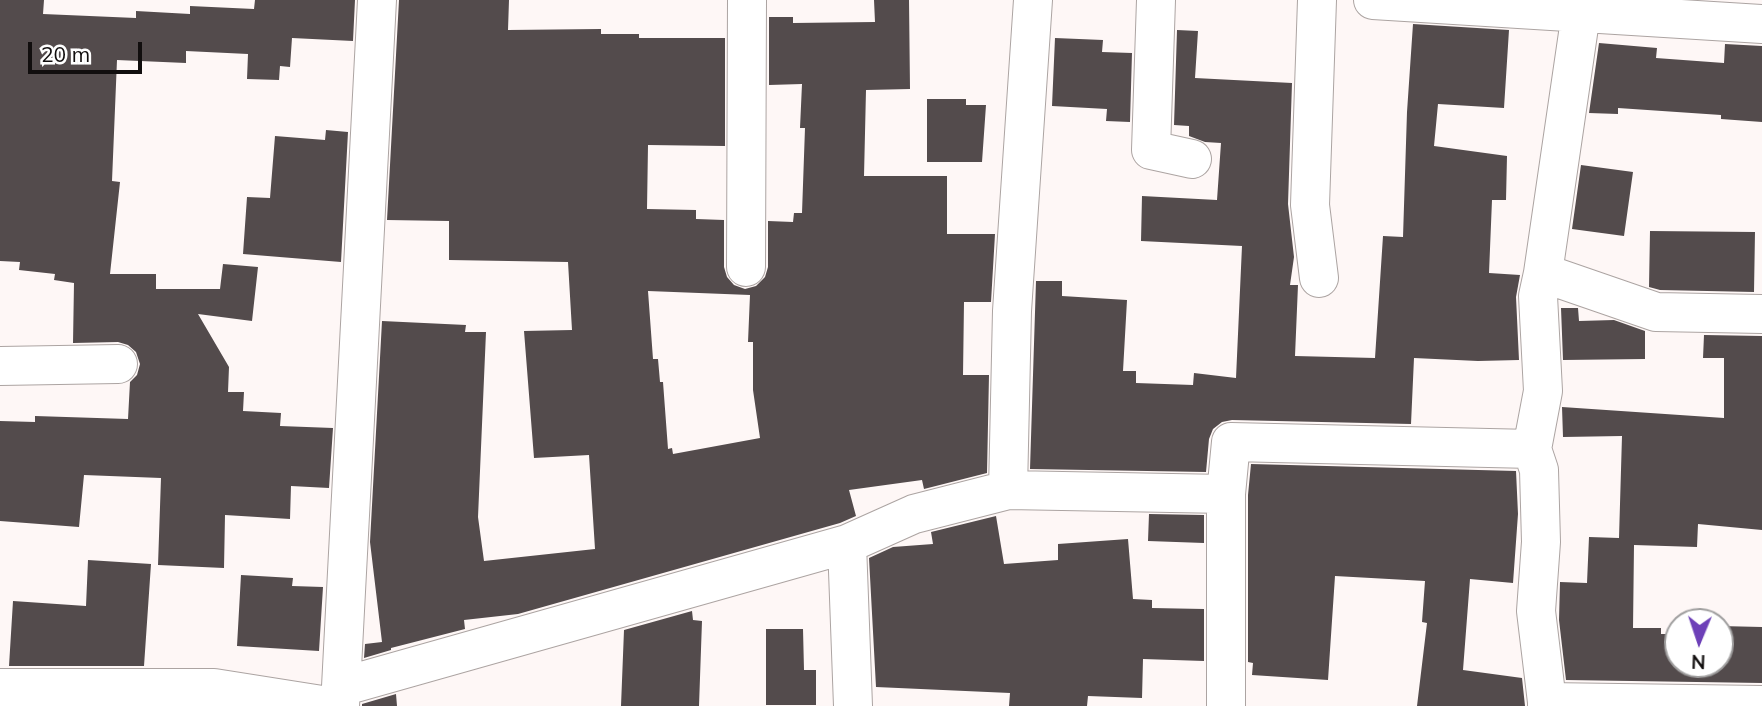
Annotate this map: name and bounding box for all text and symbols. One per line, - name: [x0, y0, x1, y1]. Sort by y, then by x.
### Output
- scale bar: [32, 28, 145, 72]
- text: 20 m: [41, 41, 90, 67]
- north arrow: [1664, 608, 1734, 678]
- text: N: [1691, 650, 1706, 674]

